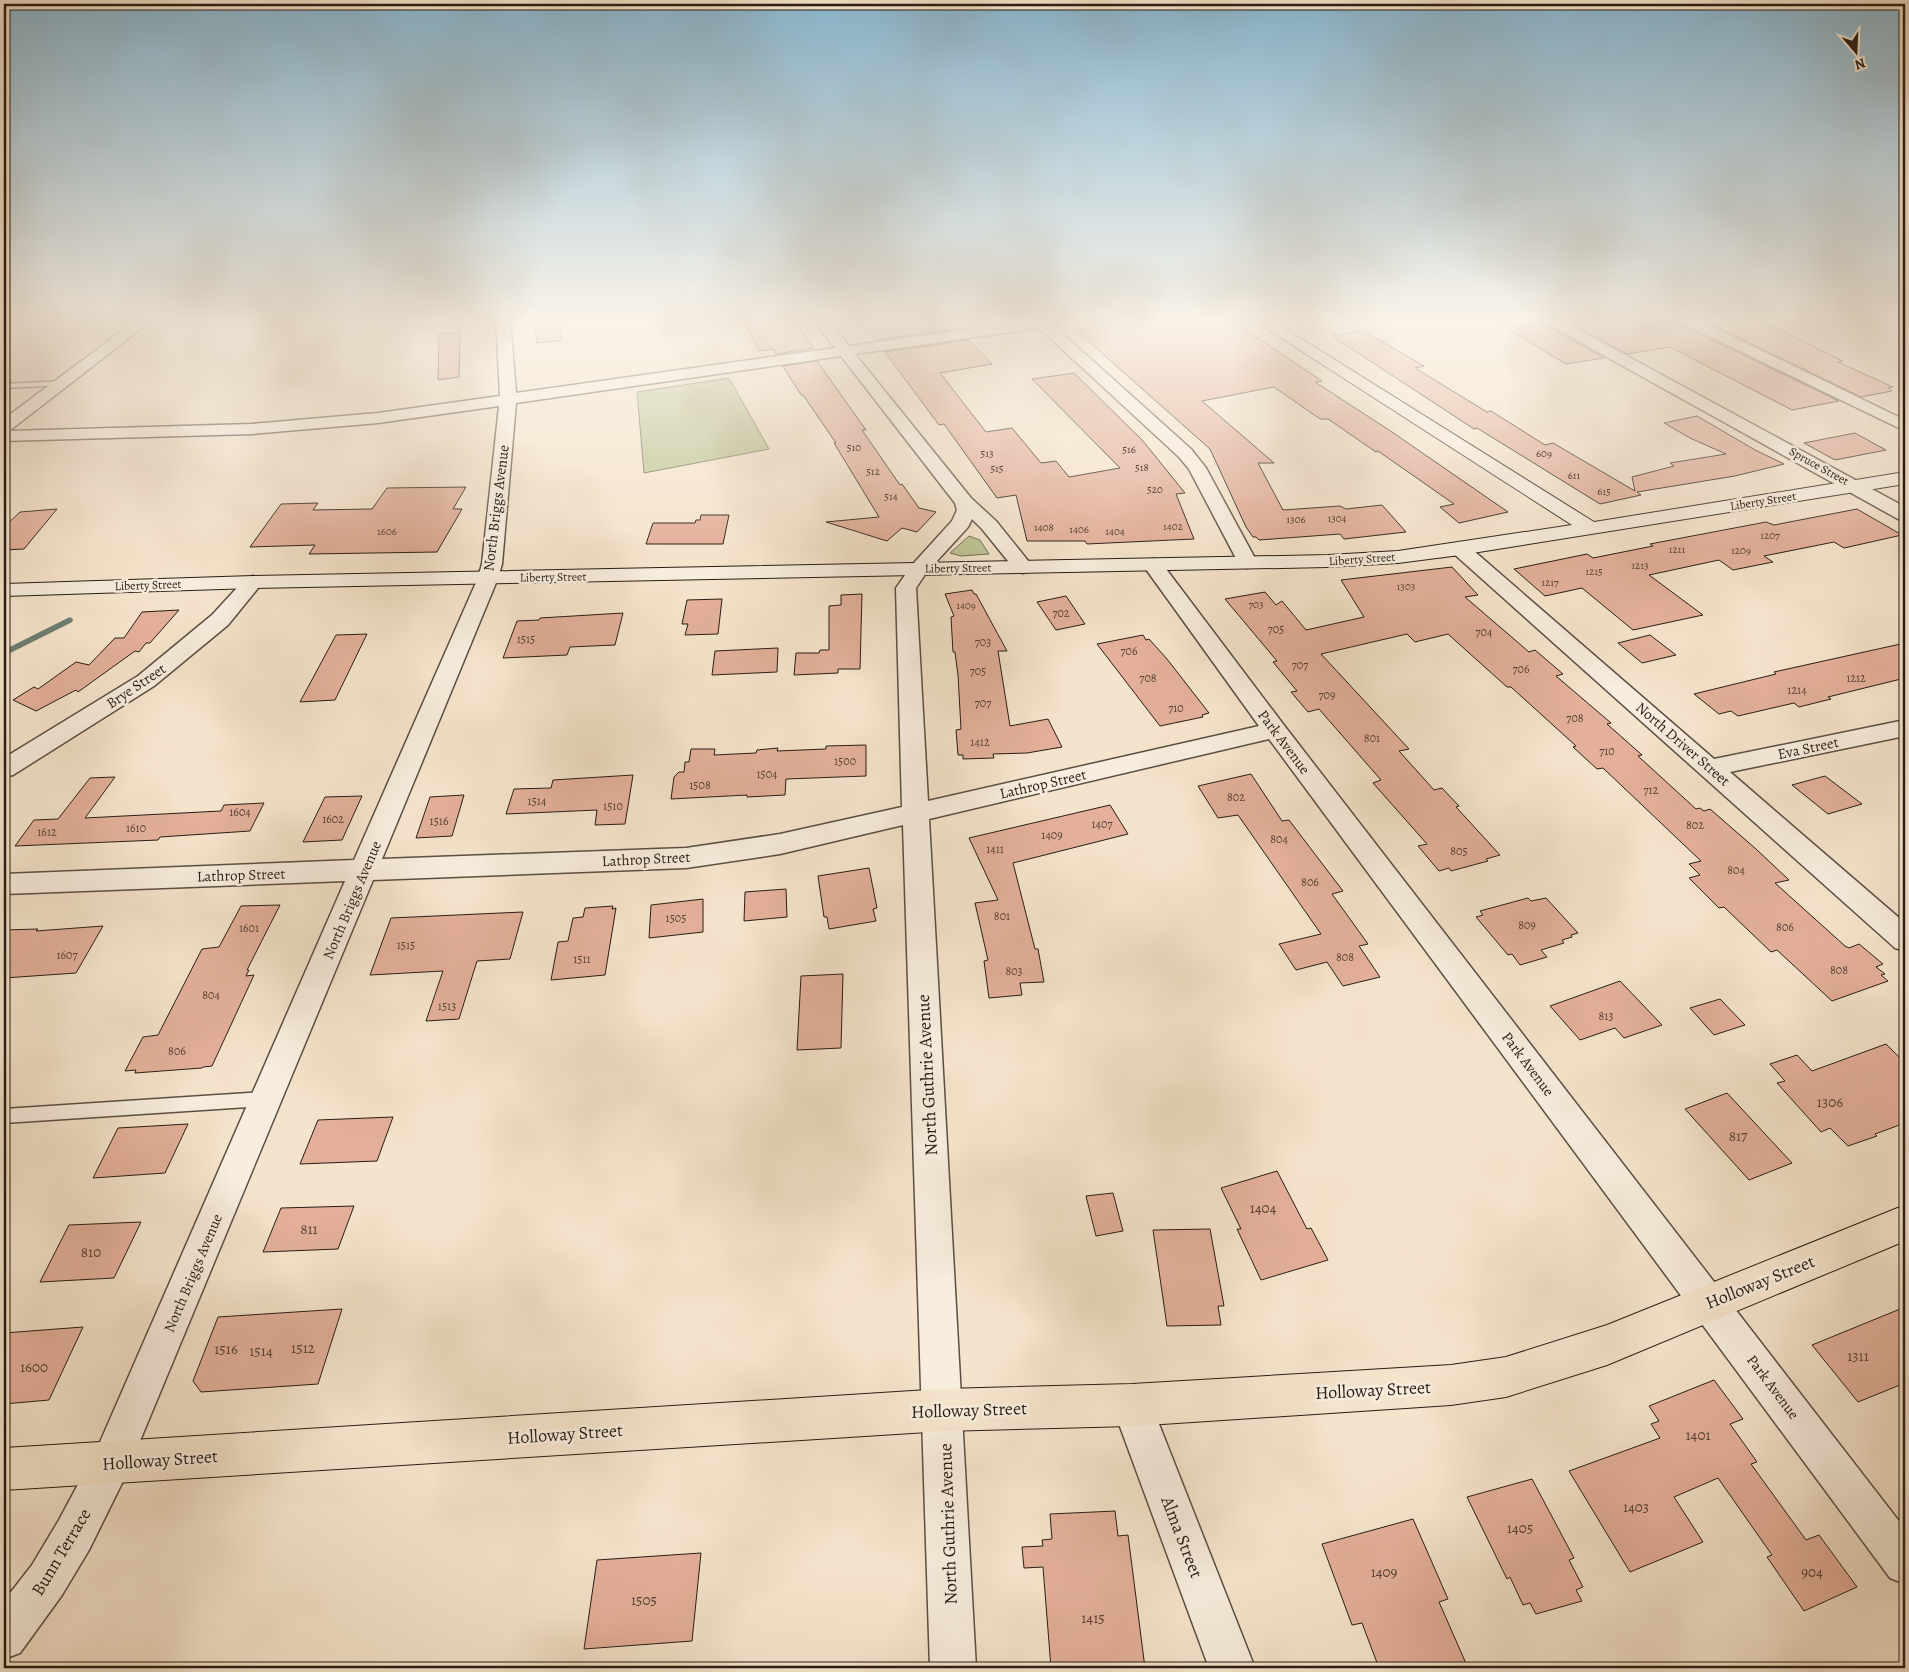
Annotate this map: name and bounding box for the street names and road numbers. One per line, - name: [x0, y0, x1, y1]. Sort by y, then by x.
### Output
- street label: North Briggs Avenue: [478, 443, 514, 572]
- street label: Spruce Street: [1786, 443, 1852, 489]
- street label: Liberty Street: [1729, 488, 1797, 514]
- street label: Liberty Street: [1328, 549, 1396, 569]
- street label: Liberty Street: [924, 559, 992, 577]
- street label: Liberty Street: [519, 568, 587, 586]
- street label: Liberty Street: [114, 576, 182, 594]
- street label: Brye Street: [102, 659, 170, 713]
- street label: North Driver Street: [1632, 697, 1734, 791]
- street label: Park Avenue: [1253, 706, 1315, 779]
- street label: Eva Street: [1776, 732, 1840, 764]
- street label: Lathrop Street: [998, 764, 1088, 804]
- street label: North Briggs Avenue: [318, 837, 386, 962]
- street label: Lathrop Street: [601, 847, 691, 871]
- street label: Lathrop Street: [196, 863, 286, 887]
- street label: North Guthrie Avenue: [911, 994, 943, 1156]
- street label: Park Avenue: [1497, 1028, 1559, 1101]
- street label: North Briggs Avenue: [159, 1210, 227, 1335]
- street label: Holloway Street: [1702, 1249, 1818, 1315]
- street label: Park Avenue: [1742, 1351, 1804, 1424]
- street label: Holloway Street: [1314, 1375, 1432, 1405]
- street label: Holloway Street: [911, 1396, 1027, 1424]
- street label: Holloway Street: [506, 1418, 624, 1450]
- street label: North Guthrie Avenue: [933, 1443, 963, 1605]
- street label: Holloway Street: [101, 1444, 219, 1476]
- street label: Alma Street: [1155, 1492, 1209, 1581]
- street label: Bunn Terrace: [25, 1504, 97, 1600]

